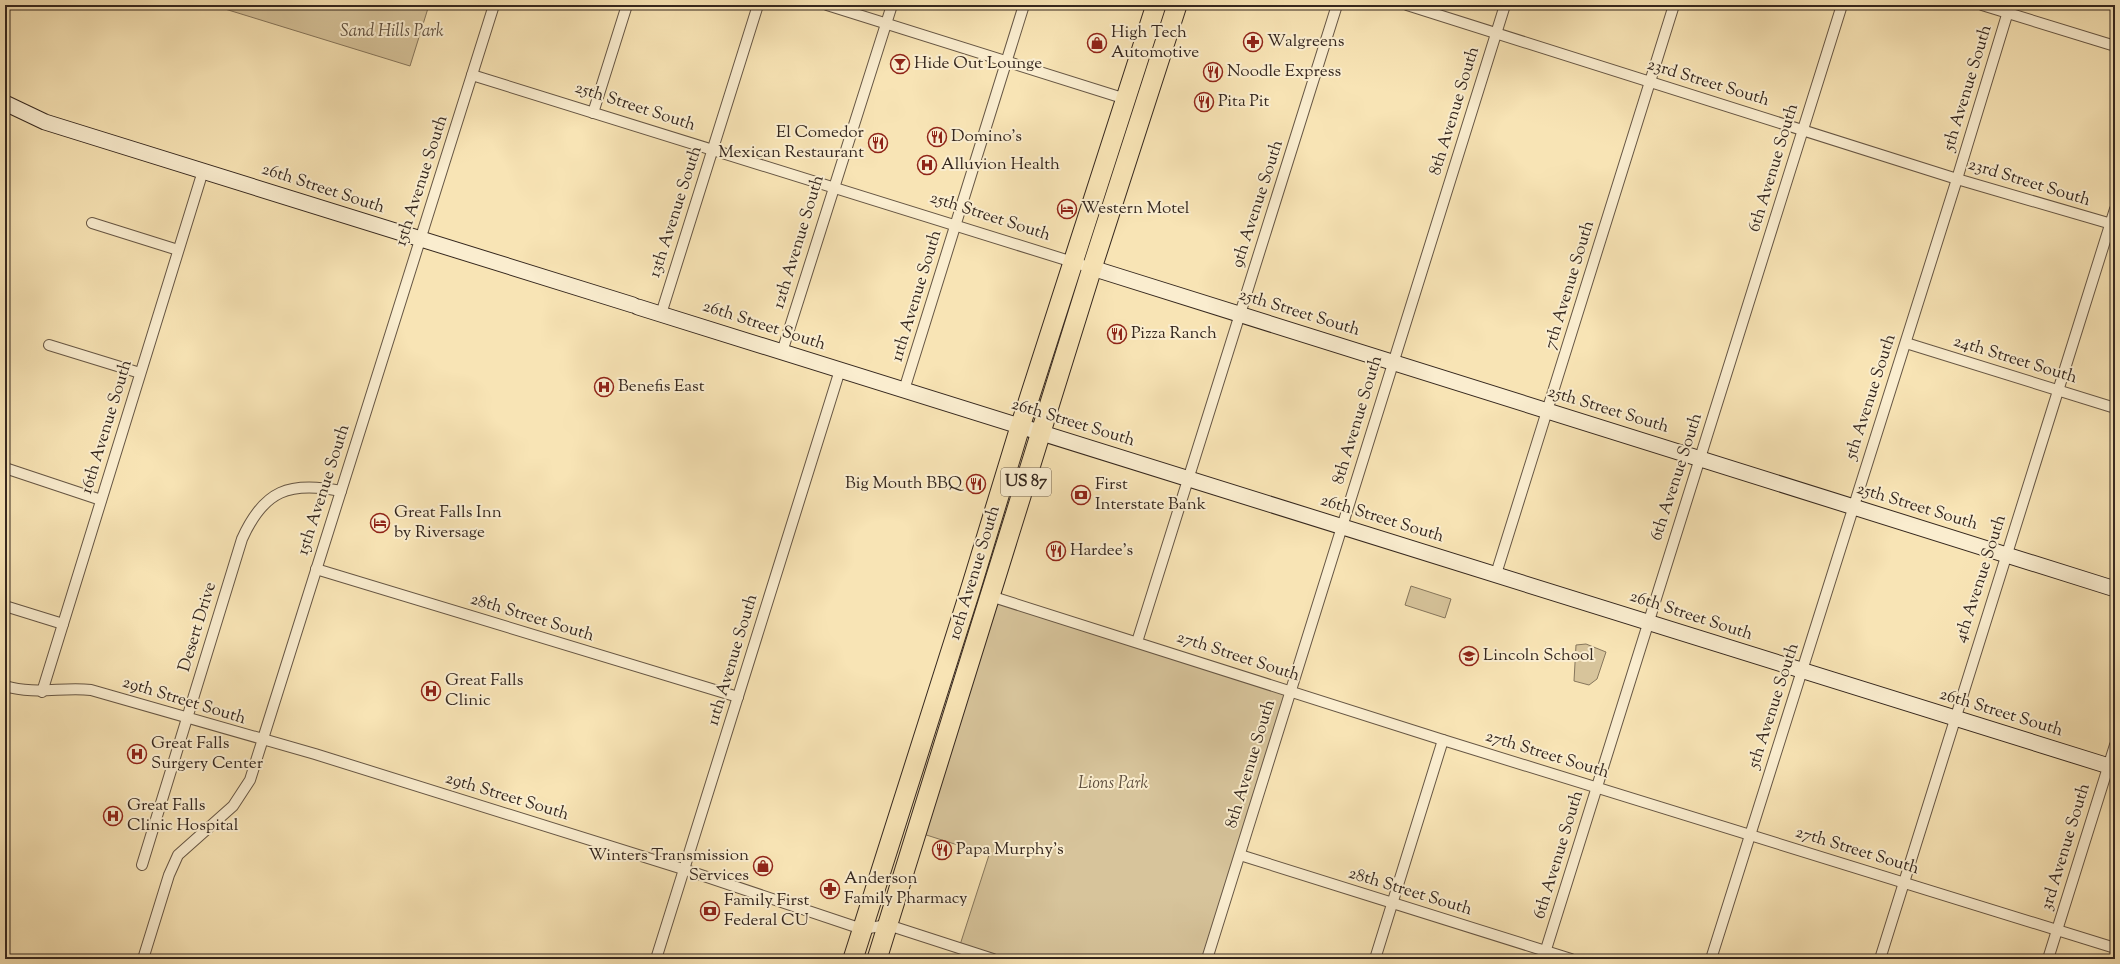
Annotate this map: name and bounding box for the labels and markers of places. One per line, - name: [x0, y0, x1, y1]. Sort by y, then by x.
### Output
- place label: High Tech Automotive: [1111, 21, 1199, 65]
- place label: Walgreens: [1267, 30, 1345, 54]
- pharmacy icon: Walgreens: [1242, 31, 1264, 53]
- shop icon: High Tech Automotive: [1086, 32, 1108, 54]
- place label: Hide Out Lounge: [914, 52, 1042, 76]
- bar icon: Hide Out Lounge: [889, 53, 911, 75]
- place label: Noodle Express: [1227, 60, 1341, 84]
- restaurant icon: Noodle Express: [1202, 61, 1224, 83]
- place label: Pita Pit: [1218, 90, 1269, 114]
- restaurant icon: Pita Pit: [1193, 91, 1215, 113]
- place label: El Comedor Mexican Restaurant: [718, 121, 865, 165]
- place label: Domino's: [951, 125, 1022, 149]
- restaurant icon: Domino's: [926, 126, 948, 148]
- restaurant icon: El Comedor Mexican Restaurant: [867, 132, 889, 154]
- place label: Alluvion Health: [941, 153, 1060, 177]
- hospital icon: Alluvion Health: [916, 154, 938, 176]
- place label: Western Motel: [1081, 197, 1190, 221]
- hotel icon: Western Motel: [1056, 198, 1078, 220]
- place label: Pizza Ranch: [1131, 322, 1217, 346]
- restaurant icon: Pizza Ranch: [1106, 323, 1128, 345]
- place label: Benefis East: [618, 375, 705, 399]
- hospital icon: Benefis East: [593, 376, 615, 398]
- place label: Big Mouth BBQ: [845, 472, 964, 496]
- restaurant icon: Big Mouth BBQ: [965, 473, 987, 495]
- place label: First Interstate Bank: [1095, 473, 1206, 517]
- bank icon: First Interstate Bank: [1070, 484, 1092, 506]
- place label: Great Falls Inn by Riversage: [394, 501, 502, 545]
- hotel icon: Great Falls Inn by Riversage: [369, 512, 391, 534]
- place label: Hardee's: [1070, 539, 1133, 563]
- restaurant icon: Hardee's: [1045, 540, 1067, 562]
- place label: Lincoln School: [1483, 644, 1594, 668]
- school or university icon: Lincoln School: [1458, 645, 1480, 667]
- place label: Great Falls Clinic: [445, 669, 524, 713]
- hospital icon: Great Falls Clinic: [420, 680, 442, 702]
- place label: Great Falls Surgery Center: [151, 732, 264, 776]
- hospital icon: Great Falls Surgery Center: [126, 743, 148, 765]
- place label: Great Falls Clinic Hospital: [127, 794, 239, 838]
- hospital icon: Great Falls Clinic Hospital: [102, 805, 124, 827]
- place label: Papa Murphy's: [956, 838, 1064, 862]
- restaurant icon: Papa Murphy's: [931, 839, 953, 861]
- place label: Winters Transmission Services: [588, 844, 749, 888]
- shop icon: Winters Transmission Services: [752, 855, 774, 877]
- place label: Anderson Family Pharmacy: [844, 867, 968, 911]
- pharmacy icon: Anderson Family Pharmacy: [819, 878, 841, 900]
- place label: Family First Federal CU: [724, 889, 810, 933]
- bank icon: Family First Federal CU: [699, 900, 721, 922]

